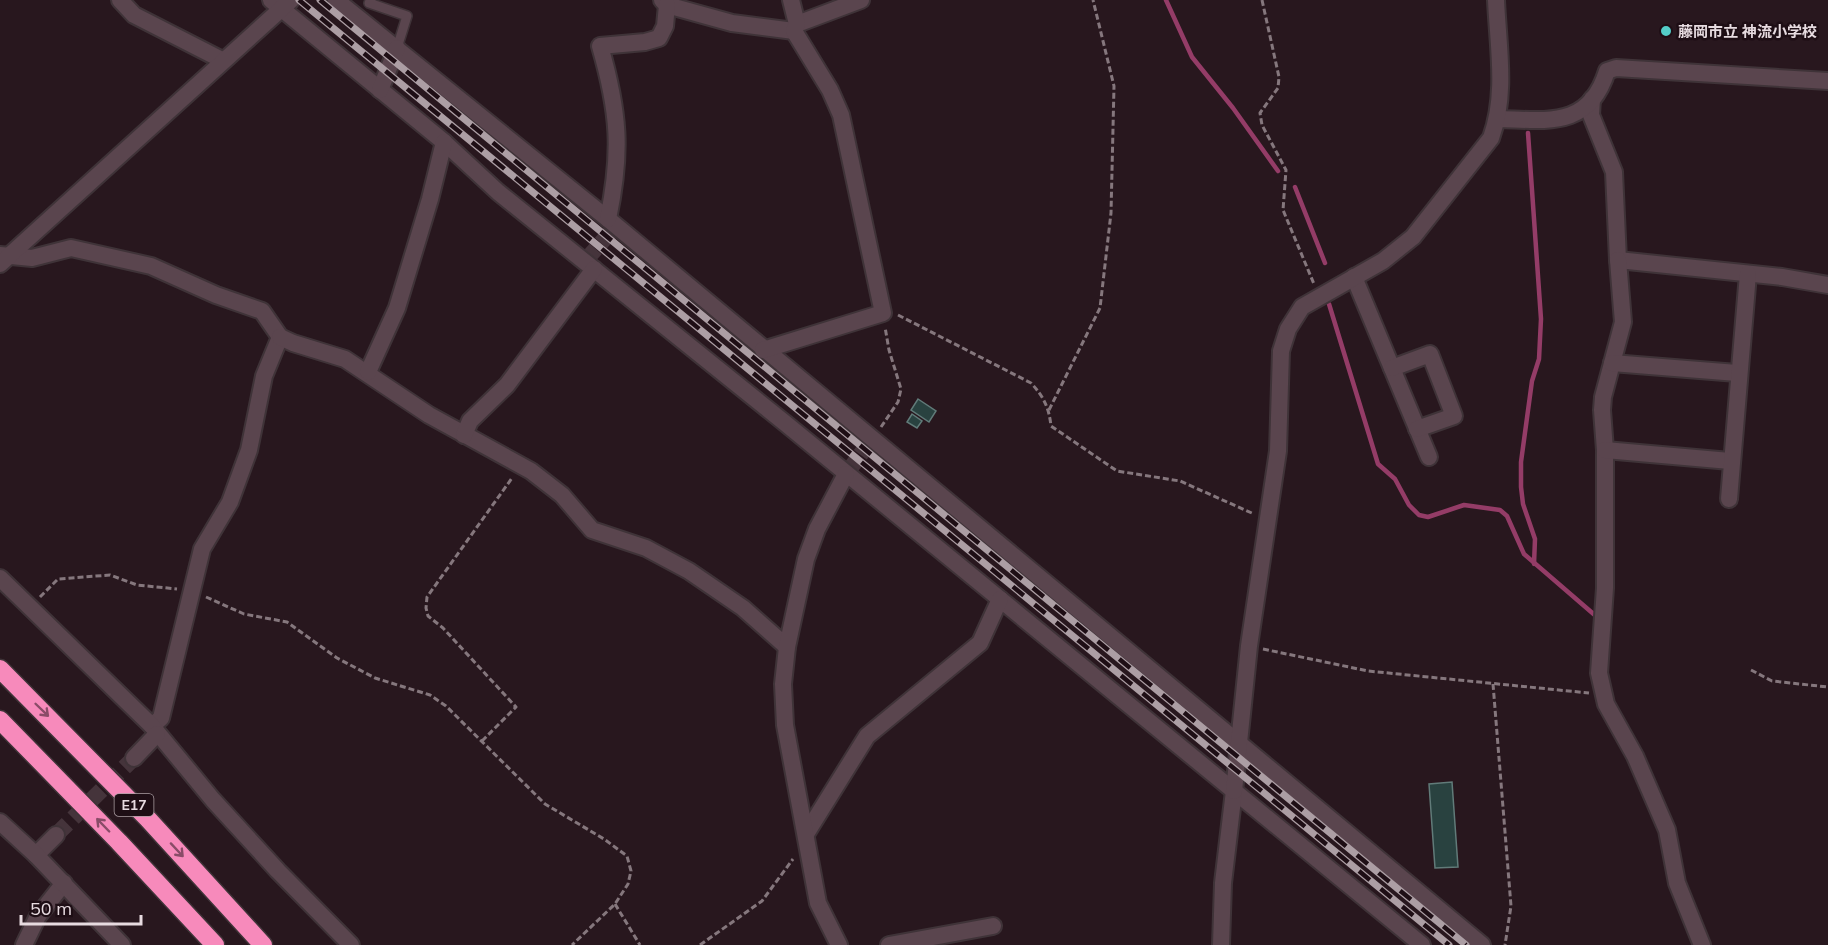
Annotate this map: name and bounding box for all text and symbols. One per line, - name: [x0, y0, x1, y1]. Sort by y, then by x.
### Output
- place label: 藤岡市立 神流小学校: [1678, 22, 1817, 41]
- marker: 藤岡市立 神流小学校: [1659, 24, 1673, 38]
- one-way arrow: [34, 702, 49, 717]
- road number: E17: [114, 794, 154, 816]
- one-way arrow: [96, 818, 111, 833]
- one-way arrow: [170, 843, 184, 858]
- scale bar: [21, 888, 141, 926]
- text: 50 m: [30, 897, 72, 920]

